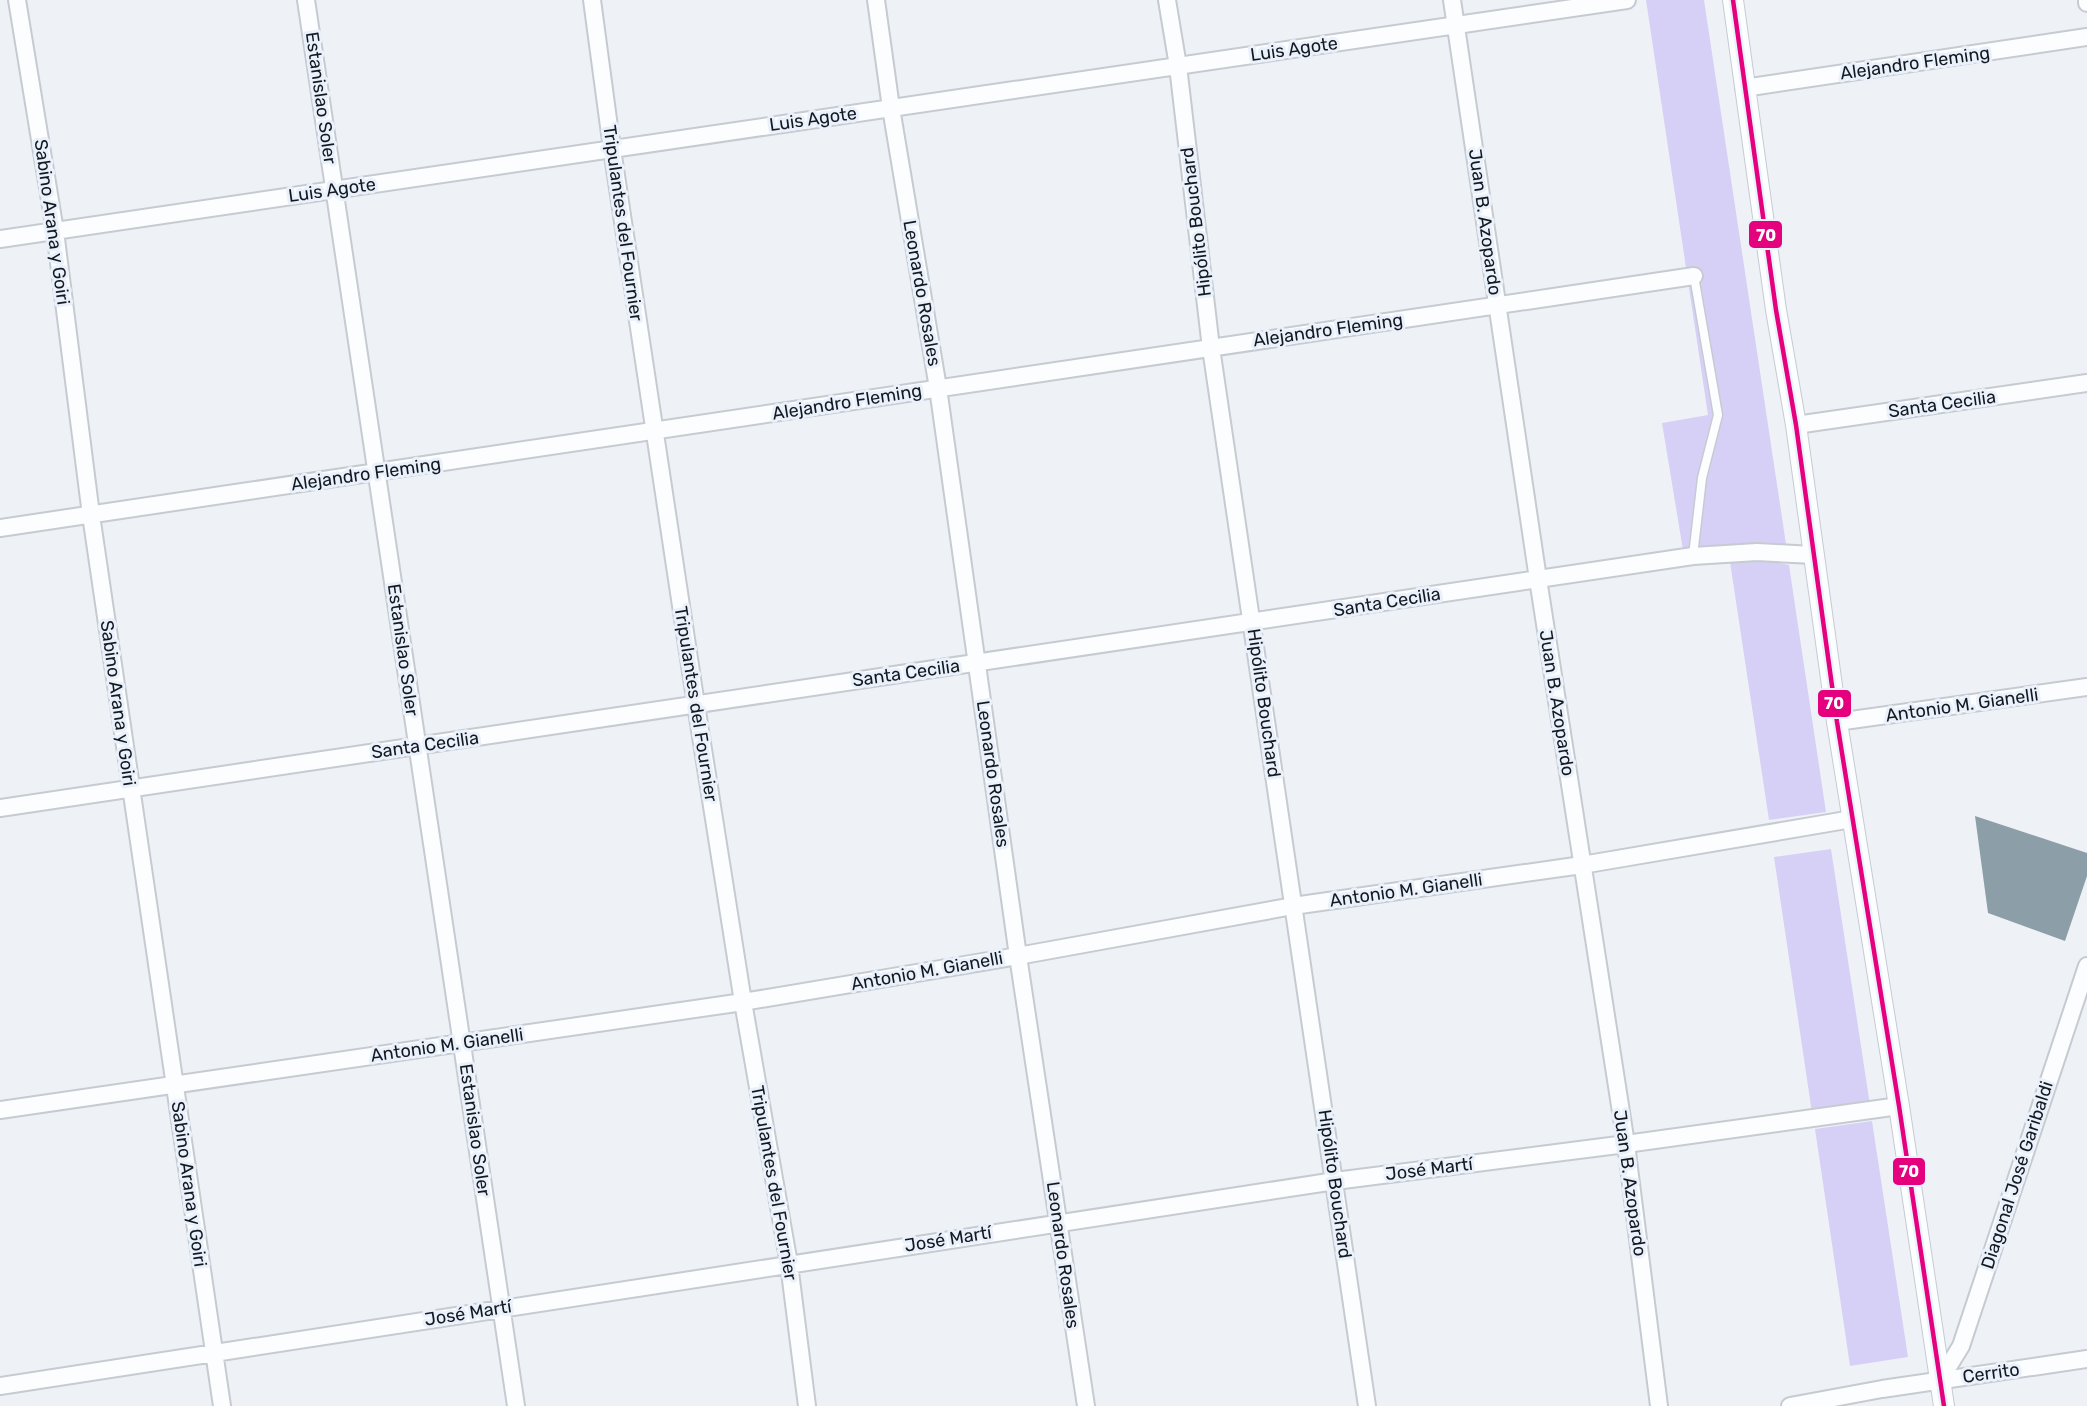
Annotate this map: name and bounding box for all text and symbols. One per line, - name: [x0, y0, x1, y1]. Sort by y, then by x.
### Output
- street label: Estanislao Soler: [301, 30, 341, 166]
- street label: Luis Agote: [1249, 32, 1339, 66]
- street label: Alejandro Fleming: [1839, 42, 1991, 84]
- street label: Luis Agote: [768, 102, 858, 136]
- street label: Tripulantes del Fournier: [598, 124, 648, 323]
- street label: Sabino Arana y Goiri: [29, 138, 75, 306]
- street label: Hipólito Bouchard: [1176, 146, 1216, 298]
- street label: Juan B. Azopardo: [1464, 147, 1506, 297]
- street label: Luis Agote: [287, 173, 377, 207]
- street label: Leonardo Rosales: [898, 218, 946, 368]
- line badge: 70: [1748, 220, 1783, 249]
- text: 70: [1756, 226, 1776, 245]
- street label: Alejandro Fleming: [1252, 309, 1404, 351]
- street label: Alejandro Fleming: [771, 379, 923, 425]
- street label: Santa Cecilia: [1887, 386, 1997, 422]
- street label: Alejandro Fleming: [290, 453, 442, 495]
- street label: Estanislao Soler: [383, 582, 423, 718]
- street label: Santa Cecilia: [1332, 583, 1442, 621]
- street label: Tripulantes del Fournier: [670, 605, 722, 803]
- street label: Sabino Arana y Goiri: [95, 619, 141, 787]
- street label: Hipólito Bouchard: [1243, 627, 1285, 779]
- street label: Juan B. Azopardo: [1535, 628, 1579, 778]
- street label: Santa Cecilia: [851, 655, 961, 691]
- street label: Antonio M. Gianelli: [1884, 683, 2040, 727]
- line badge: 70: [1817, 689, 1852, 718]
- text: 70: [1824, 694, 1844, 713]
- street label: Leonardo Rosales: [972, 699, 1014, 849]
- street label: Santa Cecilia: [370, 727, 480, 763]
- street label: Antonio M. Gianelli: [1328, 868, 1484, 912]
- street label: Antonio M. Gianelli: [849, 947, 1005, 995]
- street label: Antonio M. Gianelli: [369, 1023, 525, 1067]
- street label: Estanislao Soler: [455, 1062, 495, 1198]
- street label: Diagonal José Garibaldi: [1976, 1078, 2058, 1272]
- street label: Tripulantes del Fournier: [746, 1084, 802, 1282]
- street label: Sabino Arana y Goiri: [166, 1100, 212, 1268]
- street label: Hipólito Bouchard: [1314, 1108, 1356, 1260]
- street label: Juan B. Azopardo: [1609, 1108, 1651, 1258]
- street label: José Martí: [1384, 1153, 1476, 1185]
- line badge: 70: [1892, 1157, 1926, 1186]
- text: 70: [1899, 1162, 1919, 1181]
- street label: Leonardo Rosales: [1042, 1180, 1084, 1330]
- street label: José Martí: [903, 1221, 995, 1257]
- street label: José Martí: [423, 1295, 515, 1331]
- street label: Cerrito: [1961, 1358, 2021, 1388]

